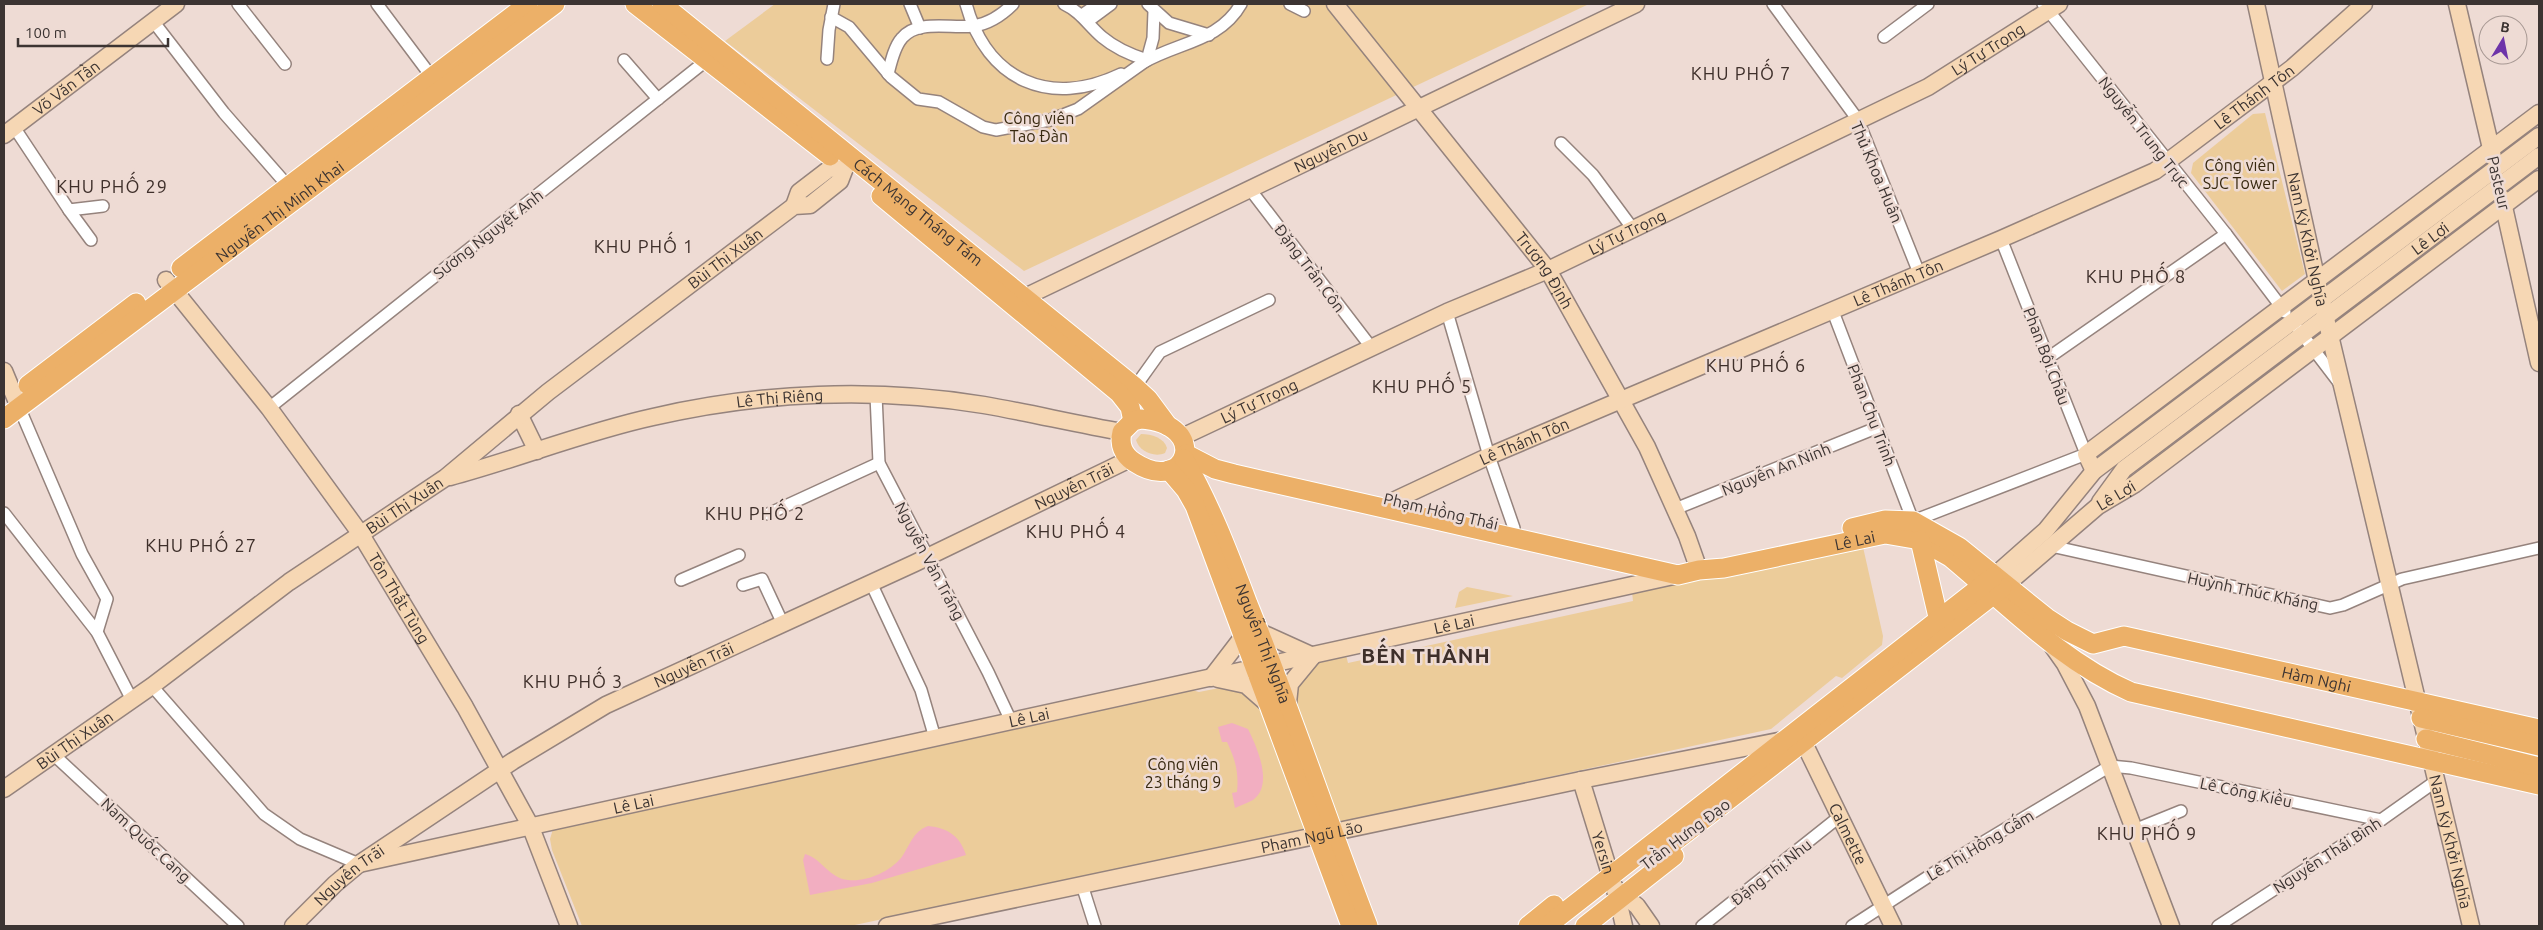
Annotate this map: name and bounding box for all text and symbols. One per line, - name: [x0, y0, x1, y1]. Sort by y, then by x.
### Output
- scale bar: [18, 15, 168, 47]
- north arrow: [2478, 15, 2528, 65]
- street label: Lý Tự Trọng: [1948, 19, 2028, 79]
- text: B: [2499, 19, 2511, 36]
- text: 100 m: [25, 24, 67, 41]
- street label: Võ Văn Tần: [29, 57, 103, 119]
- district label: KHU PHỐ 7: [1691, 58, 1791, 83]
- street label: Lê Thánh Tôn: [2210, 61, 2298, 133]
- street label: Nguyễn Trung Trực: [2095, 71, 2196, 192]
- park label: Công viên Tao Đàn: [1004, 109, 1074, 145]
- street label: Thủ Khoa Huân: [1848, 119, 1906, 225]
- street label: Nguyễn Du: [1291, 125, 1370, 176]
- street label: Cách Mạng Tháng Tám: [850, 154, 987, 269]
- street label: Pasteur: [2484, 154, 2514, 212]
- park label: Công viên SJC Tower: [2203, 156, 2277, 192]
- street label: Nguyễn Thị Minh Khai: [212, 157, 347, 265]
- street label: Nam Kỳ Khởi Nghĩa: [2284, 170, 2332, 308]
- district label: KHU PHỐ 29: [56, 171, 168, 196]
- street label: Sương Nguyệt Anh: [430, 186, 546, 282]
- street label: Lý Tự Trọng: [1586, 206, 1668, 258]
- street label: Lê Lợi: [2408, 218, 2452, 258]
- street label: Đặng Trần Côn: [1271, 219, 1351, 316]
- street label: Bùi Thị Xuân: [684, 224, 766, 292]
- street label: Trương Định: [1512, 228, 1577, 312]
- district label: KHU PHỐ 1: [594, 231, 694, 256]
- street label: Lê Thánh Tôn: [1850, 256, 1945, 310]
- district label: KHU PHỐ 8: [2086, 261, 2186, 286]
- street label: Phan Bội Châu: [2020, 305, 2074, 407]
- district label: KHU PHỐ 6: [1706, 350, 1806, 375]
- street label: Phan Chu Trinh: [1844, 361, 1900, 469]
- district label: KHU PHỐ 5: [1372, 371, 1472, 396]
- street label: Lý Tự Trọng: [1217, 375, 1300, 427]
- street label: Lê Thị Riêng: [735, 386, 824, 411]
- street label: Lê Thánh Tôn: [1477, 414, 1572, 468]
- street label: Nguyễn An Ninh: [1718, 436, 1833, 499]
- street label: Nguyễn Trãi: [1031, 459, 1116, 513]
- street label: Bùi Thị Xuân: [362, 473, 446, 537]
- street label: Lê Lợi: [2093, 477, 2139, 514]
- street label: Phạm Hồng Thái: [1382, 486, 1501, 533]
- district label: KHU PHỐ 2: [705, 498, 805, 523]
- street label: Nguyễn Văn Tráng: [891, 498, 971, 623]
- district label: KHU PHỐ 4: [1026, 516, 1126, 541]
- street label: Lê Lai: [1833, 527, 1877, 553]
- district label: KHU PHỐ 27: [145, 530, 257, 555]
- street label: Tôn Thất Tùng: [365, 550, 434, 647]
- street label: Huỳnh Thúc Kháng: [2186, 568, 2320, 614]
- street label: Nguyễn Thị Nghĩa: [1232, 581, 1294, 706]
- street label: Lê Lai: [1432, 611, 1476, 637]
- district label: BẾN THÀNH: [1361, 637, 1491, 667]
- street label: Nguyễn Trãi: [651, 639, 736, 691]
- street label: Hàm Nghi: [2280, 663, 2353, 696]
- district label: KHU PHỐ 3: [523, 666, 623, 691]
- street label: Lê Lai: [1007, 704, 1051, 730]
- street label: Bùi Thị Xuân: [33, 707, 116, 773]
- park label: Công viên 23 tháng 9: [1145, 755, 1221, 791]
- street label: Lê Công Kiều: [2198, 771, 2294, 811]
- street label: Nam Kỳ Khởi Nghĩa: [2426, 773, 2476, 910]
- street label: Lê Lai: [612, 791, 655, 817]
- street label: Nam Quốc Cang: [98, 792, 196, 886]
- street label: Trần Hưng Đạo: [1635, 792, 1733, 873]
- street label: Calmette: [1826, 800, 1871, 868]
- street label: Lê Thị Hồng Gấm: [1922, 804, 2037, 884]
- street label: Nguyễn Thái Bình: [2268, 811, 2384, 897]
- street label: Phạm Ngũ Lão: [1259, 817, 1364, 856]
- district label: KHU PHỐ 9: [2097, 818, 2197, 843]
- street label: Yersin: [1588, 829, 1618, 876]
- street label: Ðặng Thị Nhu: [1727, 835, 1815, 909]
- street label: Nguyễn Trãi: [310, 841, 387, 909]

